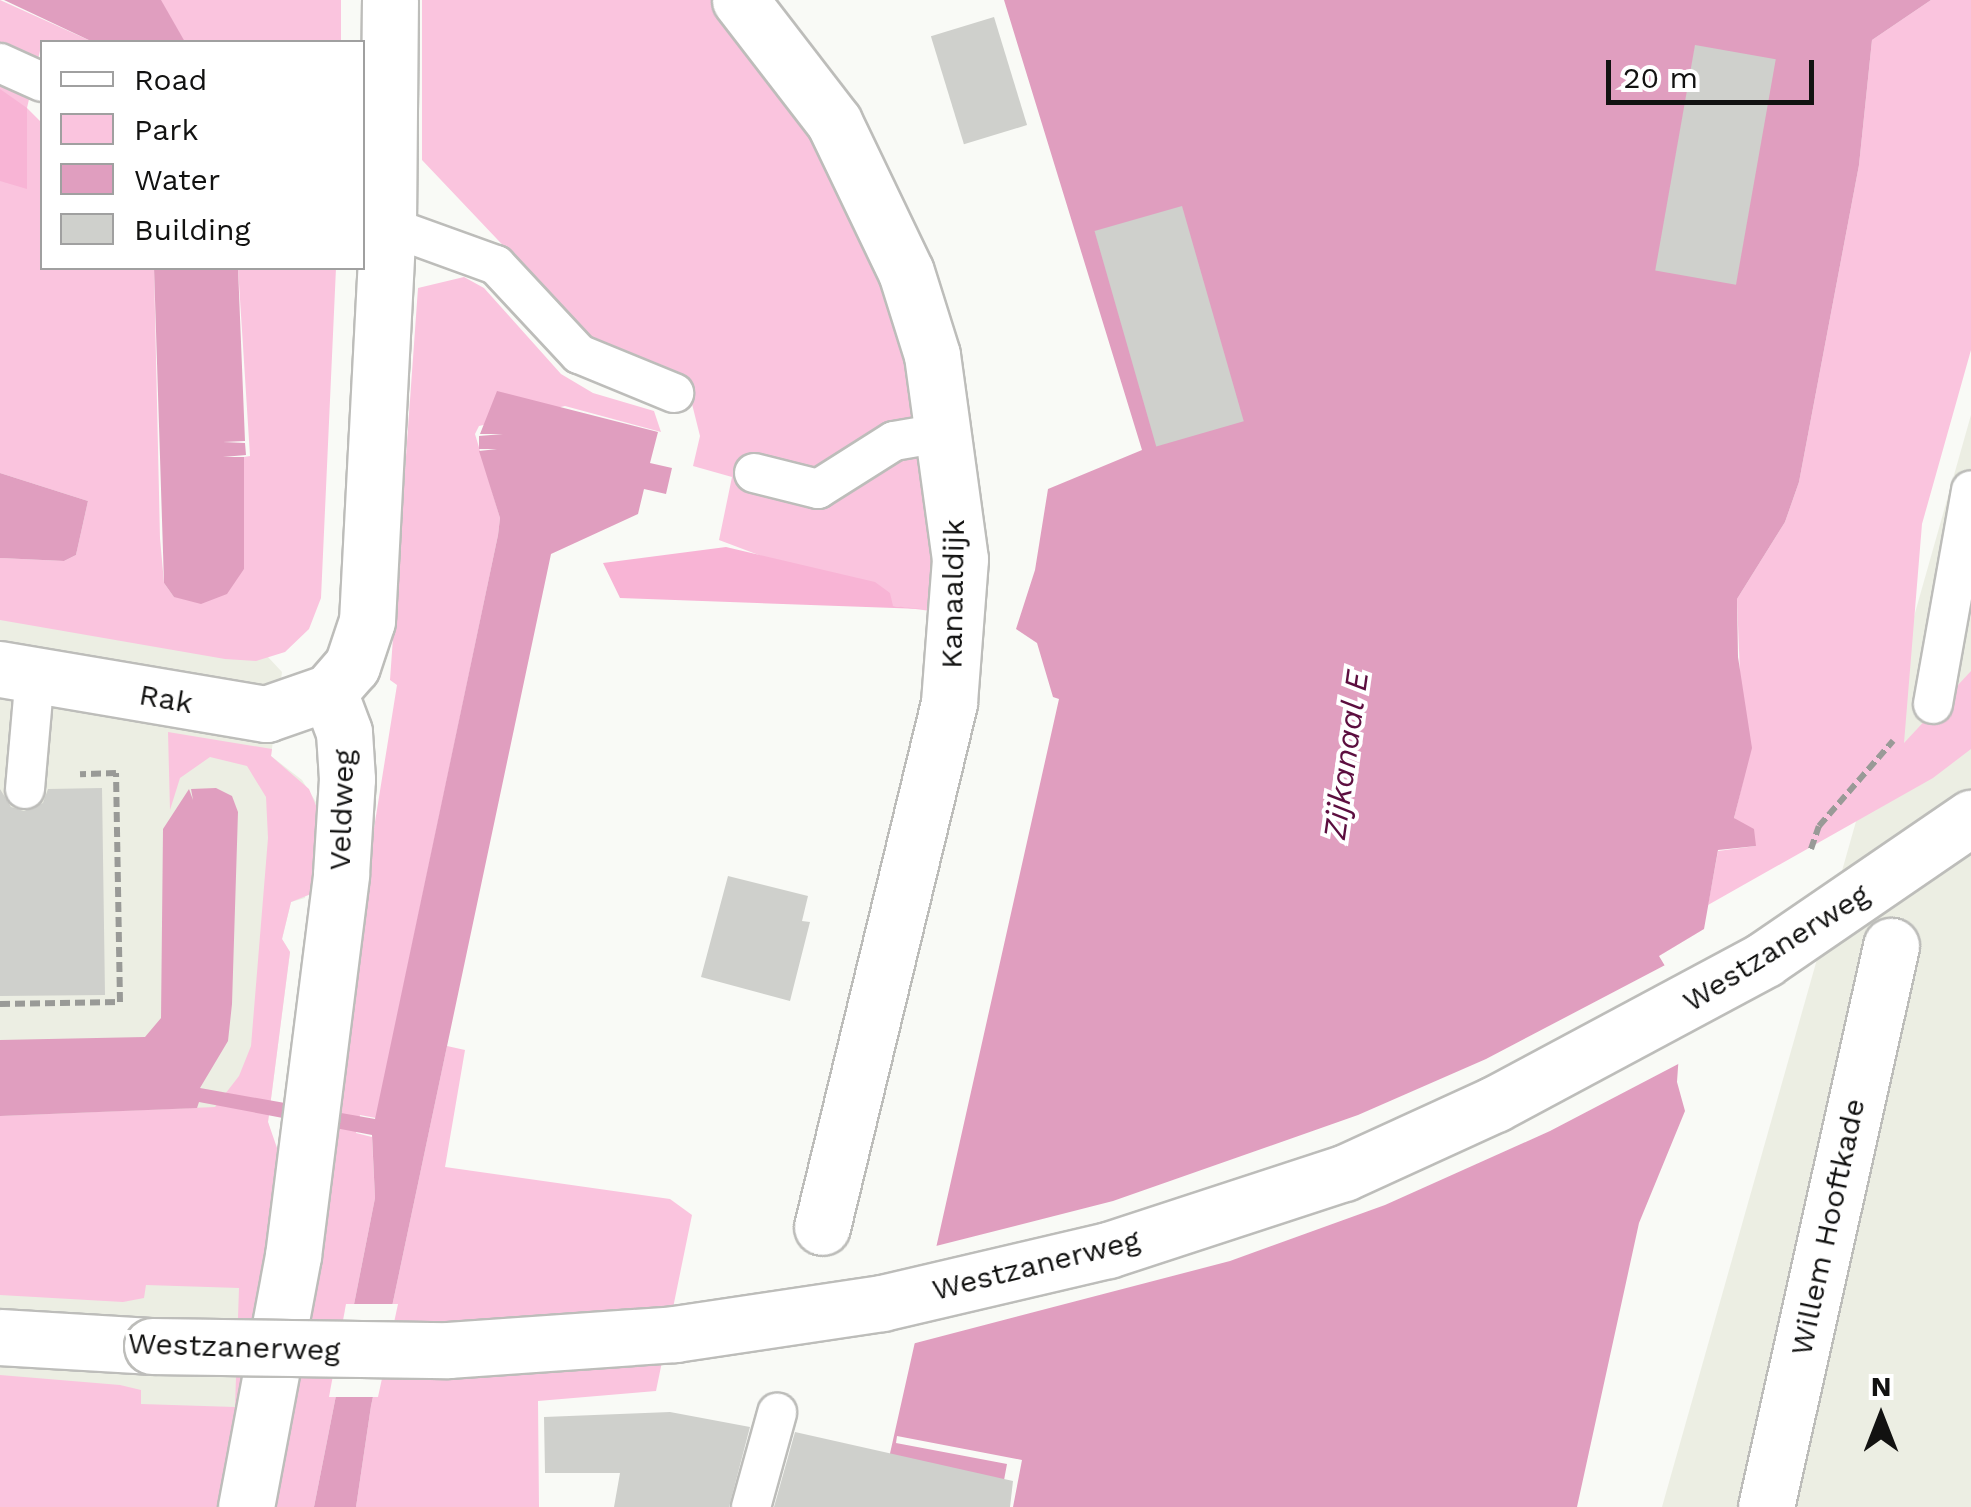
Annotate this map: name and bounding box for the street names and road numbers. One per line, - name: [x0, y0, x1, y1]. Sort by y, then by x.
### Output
- street label: Kanaaldijk: [934, 519, 972, 669]
- street label: Rak: [136, 677, 196, 721]
- street label: Veldweg: [322, 749, 362, 871]
- street label: Westzanerweg: [1676, 876, 1876, 1020]
- street label: Willem Hooftkade: [1783, 1095, 1873, 1359]
- street label: Westzanerweg: [929, 1222, 1143, 1308]
- street label: Westzanerweg: [127, 1325, 341, 1369]

